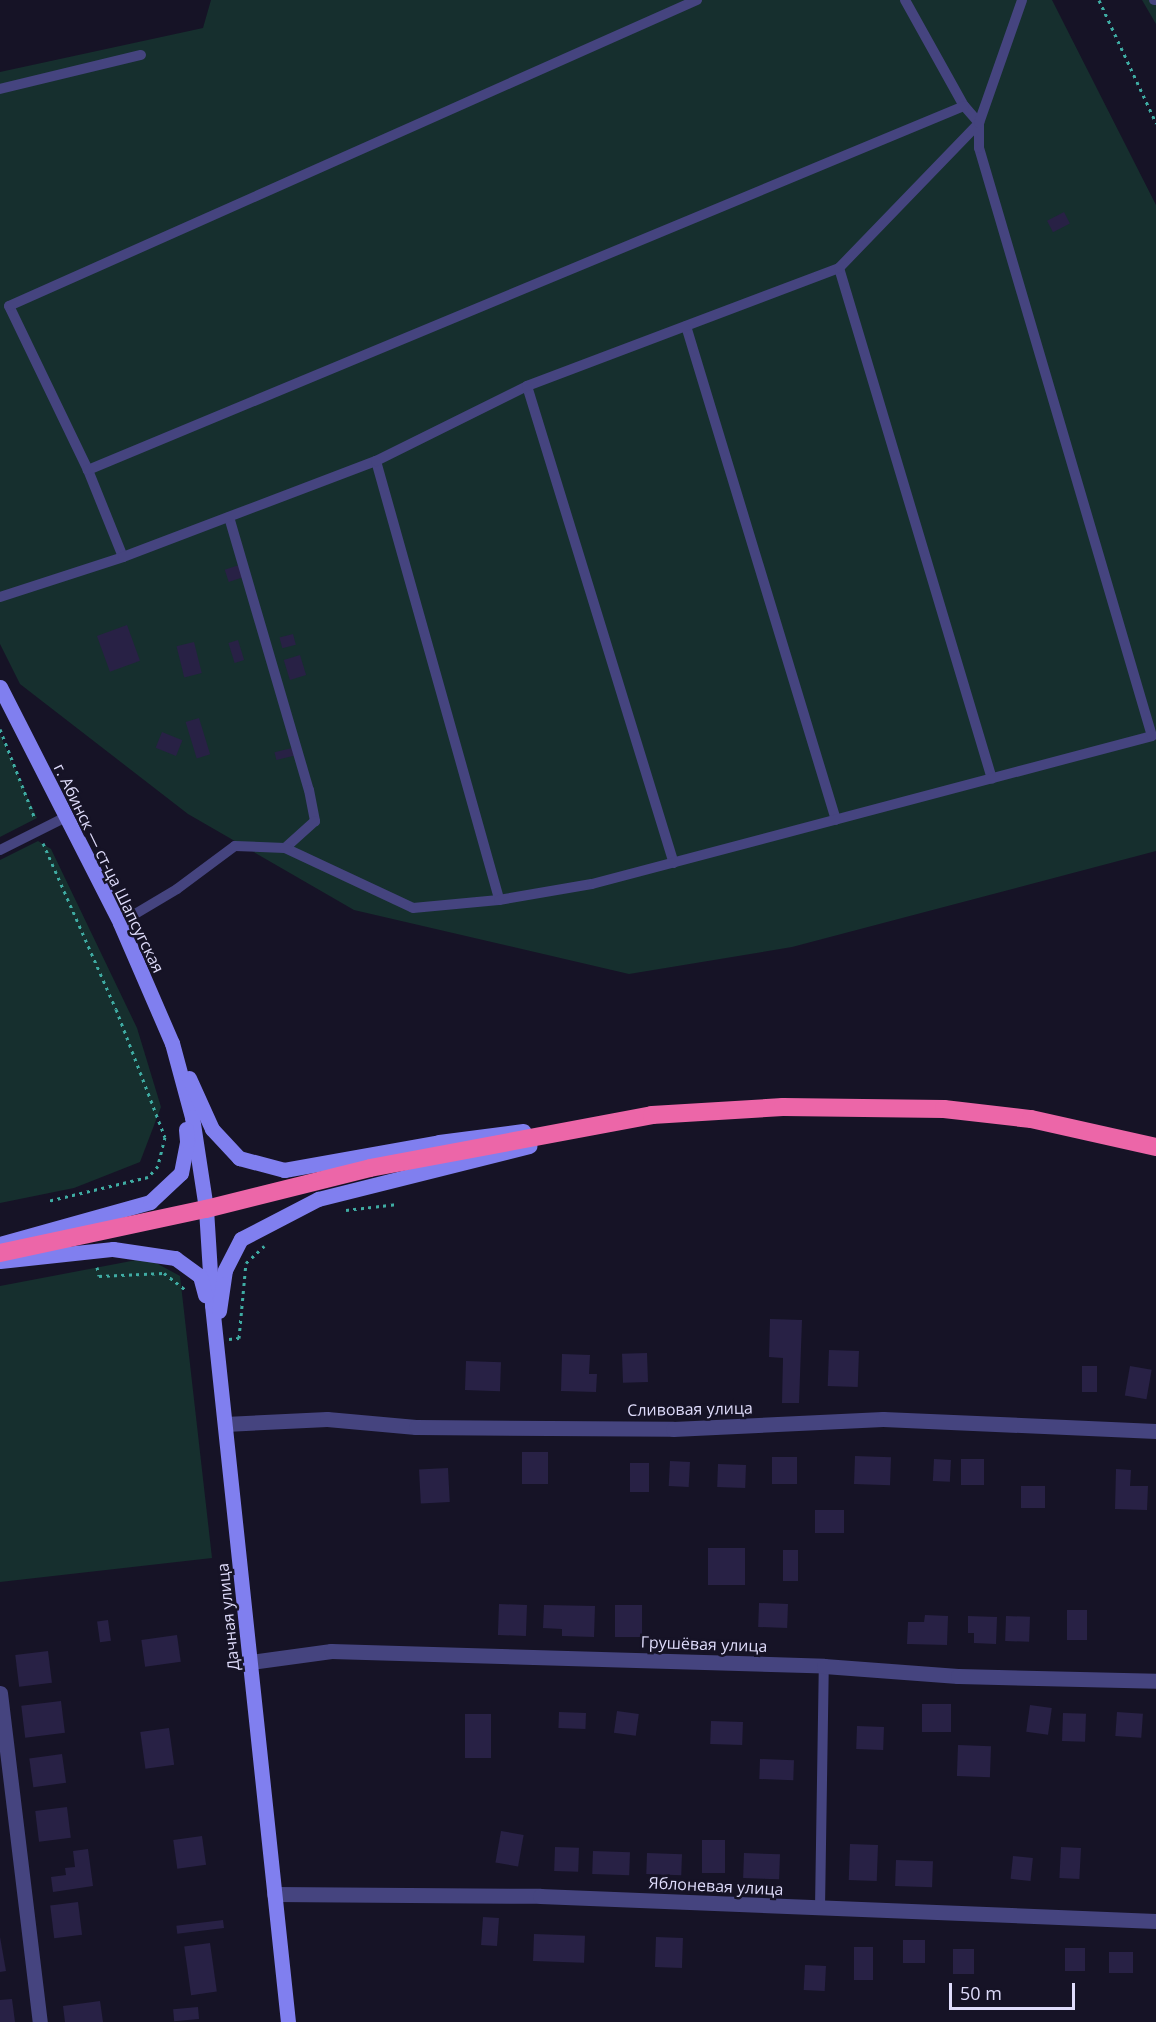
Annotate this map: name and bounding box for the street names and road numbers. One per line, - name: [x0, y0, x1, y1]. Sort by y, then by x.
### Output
- street label: г. Абинск — ст-ца Шапсугская: [50, 760, 168, 976]
- street label: Сливовая улица: [627, 1398, 753, 1420]
- street label: Дачная улица: [213, 1562, 243, 1672]
- street label: Грушёвая улица: [640, 1632, 768, 1656]
- street label: Яблоневая улица: [648, 1873, 784, 1899]

